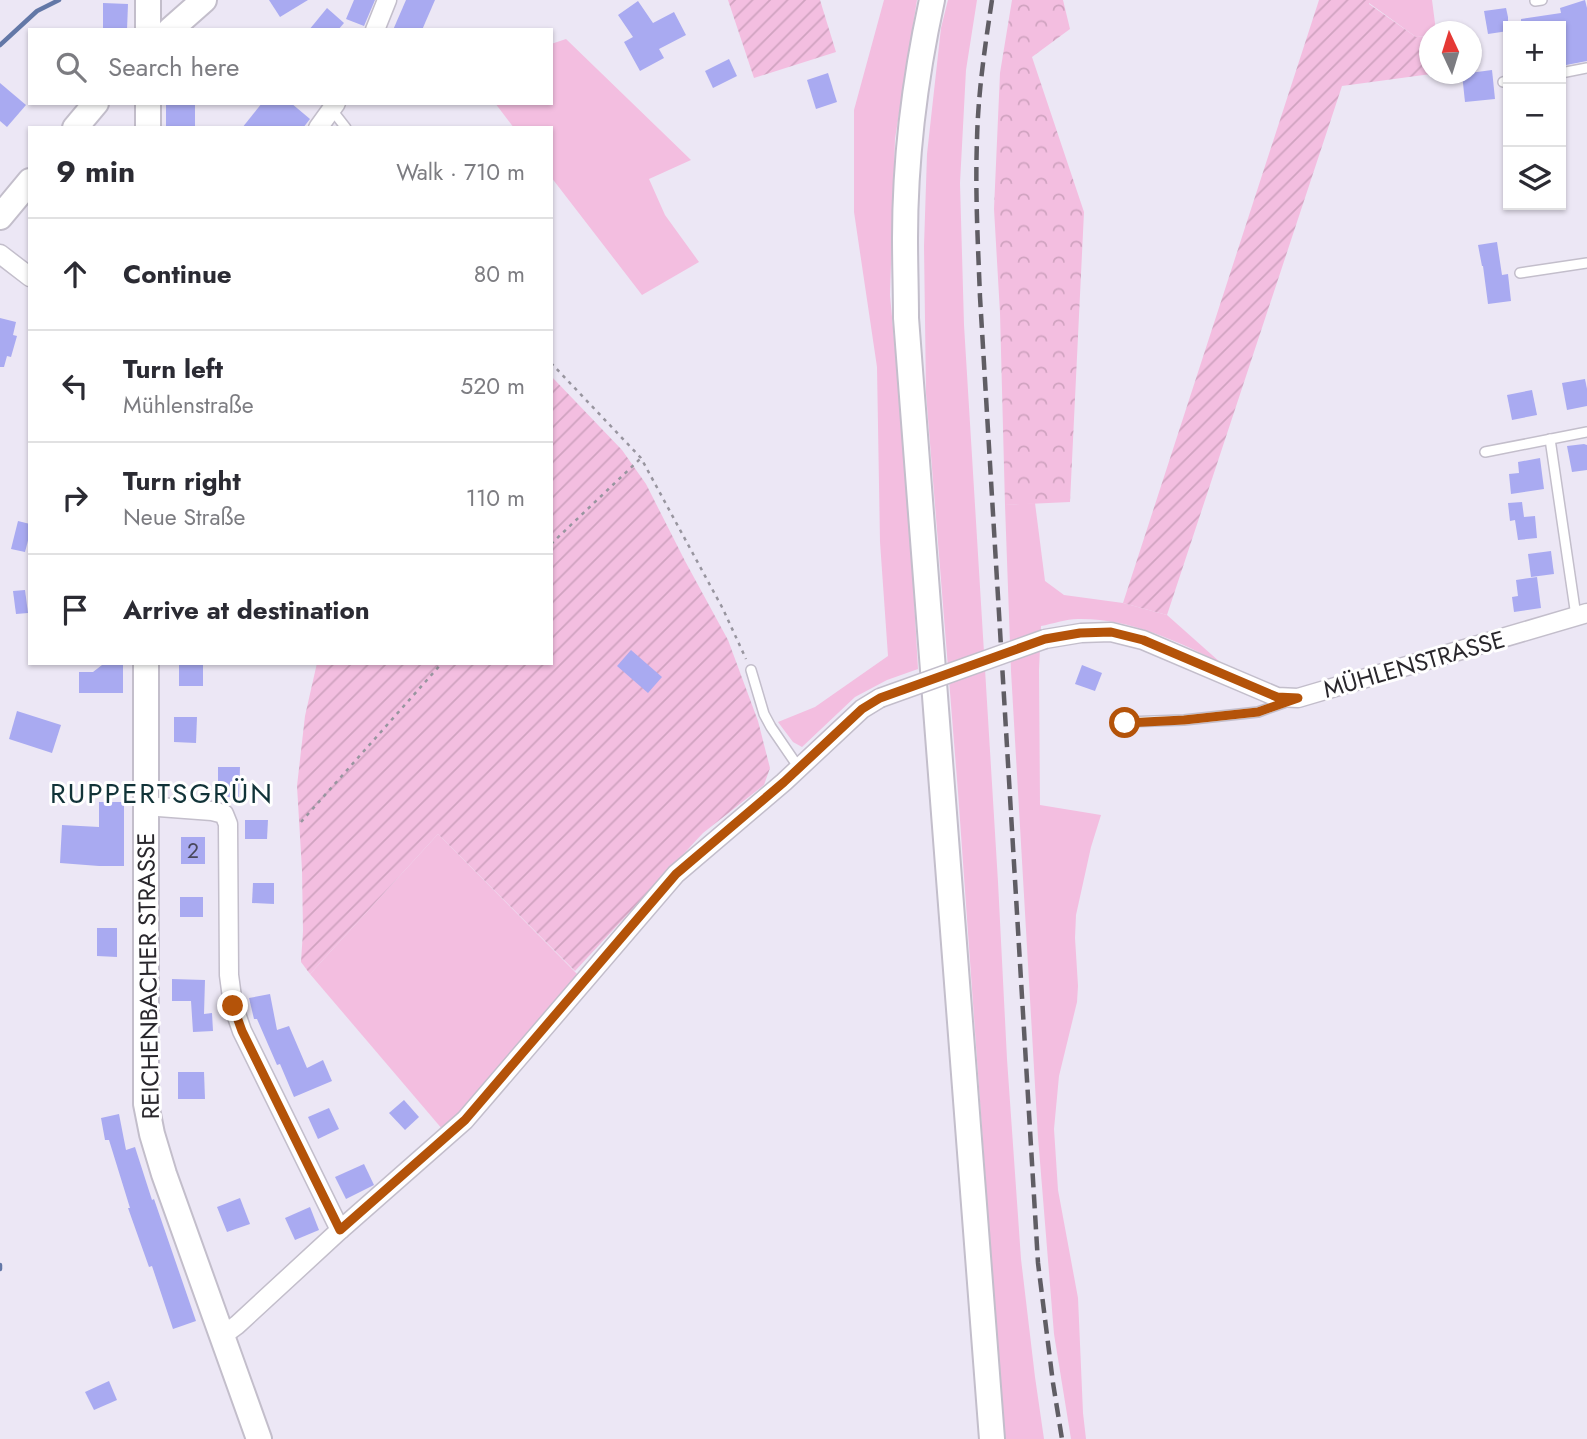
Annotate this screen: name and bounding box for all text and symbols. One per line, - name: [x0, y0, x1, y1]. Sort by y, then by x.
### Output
- north arrow: [1419, 21, 1482, 84]
- map controls: [1503, 21, 1566, 210]
- button: +: [1503, 21, 1566, 84]
- search box: [28, 28, 553, 105]
- icon: search: [52, 48, 90, 86]
- text: Search here: [108, 48, 240, 86]
- button: −: [1503, 84, 1566, 147]
- button: layers: [1503, 147, 1566, 210]
- text: 9 min: [56, 150, 135, 193]
- text: Walk · 710 m: [396, 155, 525, 189]
- icon: ahead: [56, 255, 94, 293]
- text: Continue: [123, 255, 232, 293]
- text: 80 m: [474, 257, 525, 291]
- text: Turn left: [123, 350, 223, 388]
- icon: left: [56, 367, 94, 405]
- text: 520 m: [460, 369, 525, 403]
- text: Mühlenstraße: [123, 388, 254, 422]
- text: Turn right: [123, 462, 241, 500]
- icon: right: [56, 479, 94, 517]
- text: 110 m: [466, 481, 525, 515]
- text: Neue Straße: [123, 500, 245, 534]
- icon: arrive: [56, 591, 94, 629]
- text: Arrive at destination: [123, 591, 370, 629]
- street label: MÜHLENSTRASSE: [1319, 621, 1509, 707]
- route start: [1109, 707, 1140, 738]
- district label: RUPPERTSGRÜN: [50, 773, 274, 814]
- street label: REICHENBACHER STRASSE: [128, 832, 168, 1120]
- house number: 2: [187, 836, 199, 866]
- route end: [217, 990, 248, 1021]

